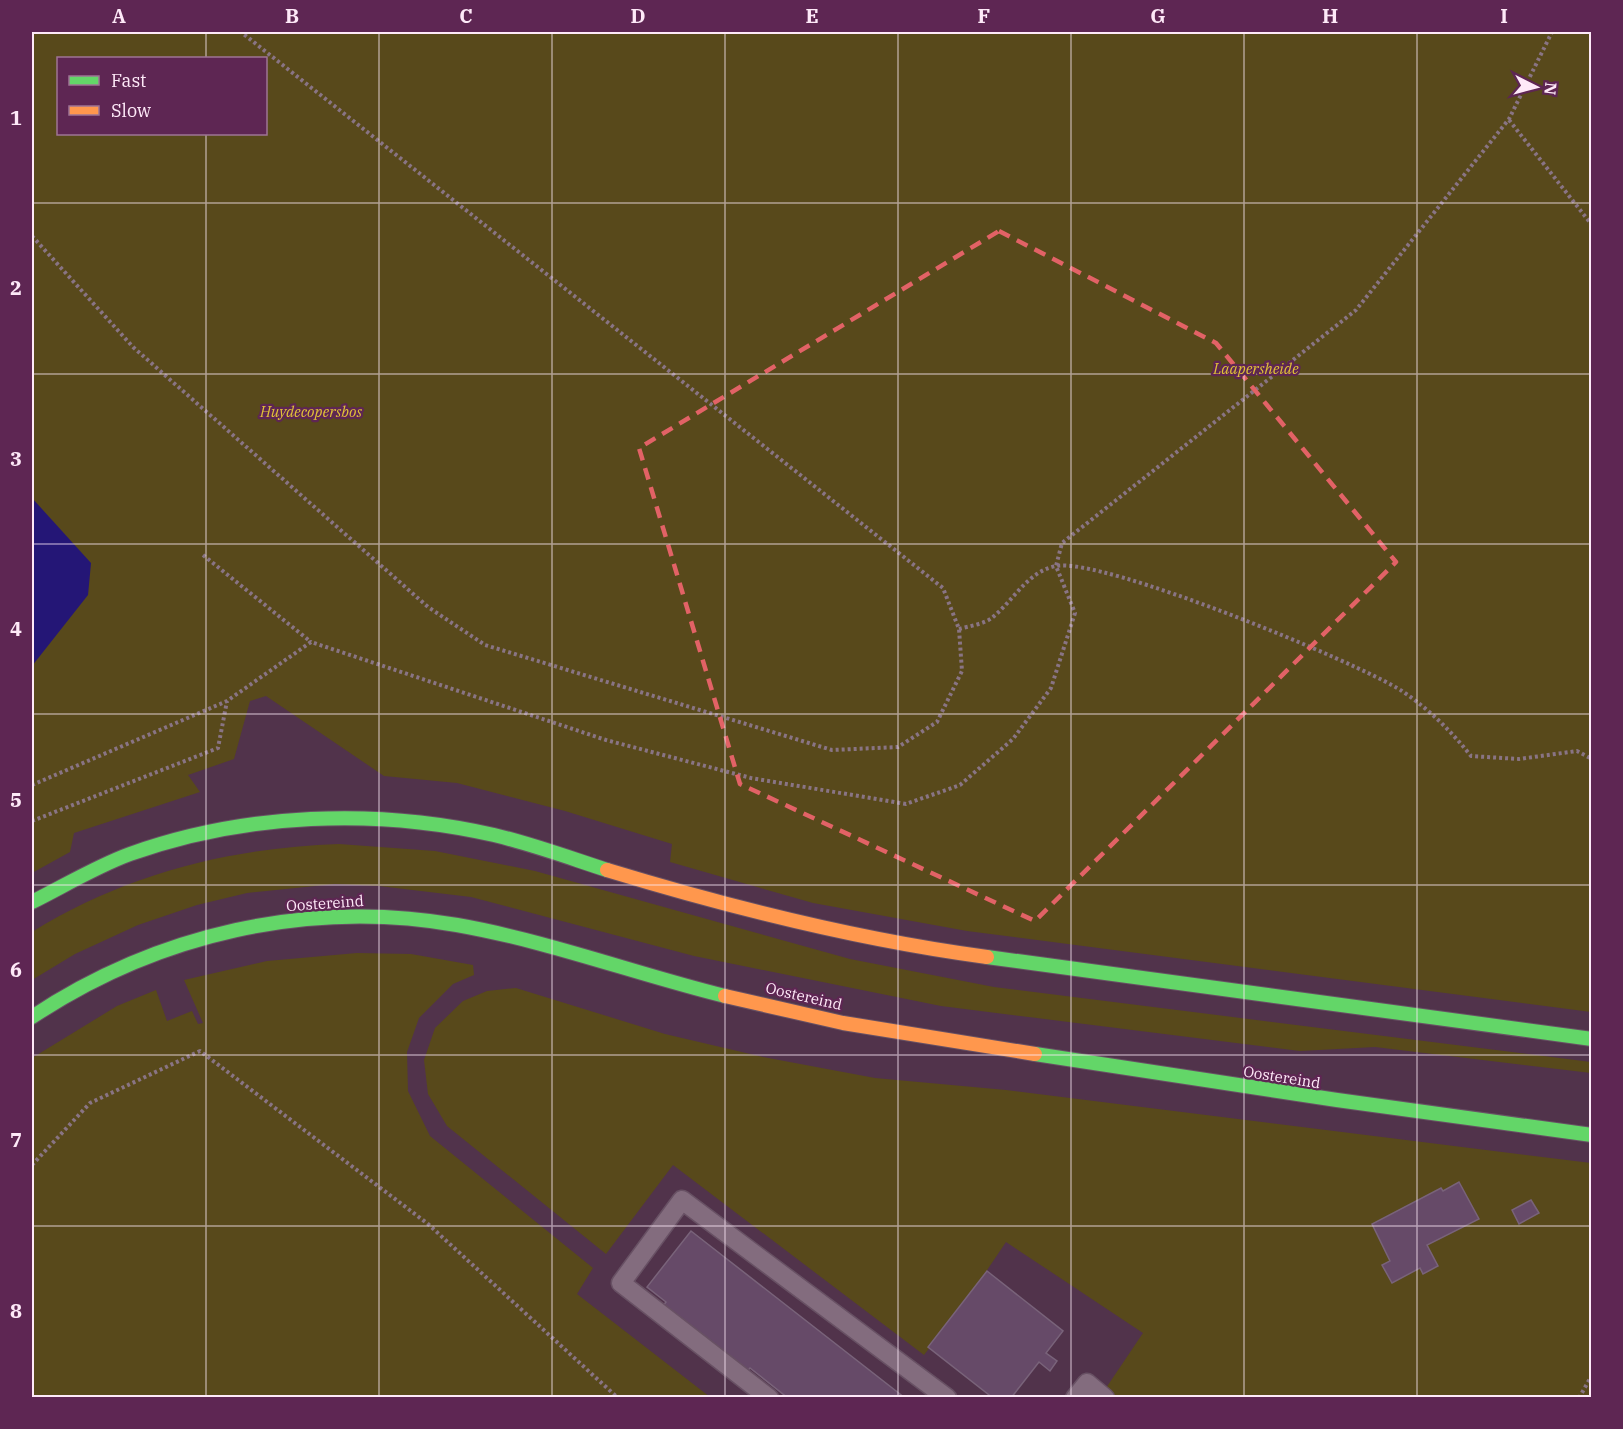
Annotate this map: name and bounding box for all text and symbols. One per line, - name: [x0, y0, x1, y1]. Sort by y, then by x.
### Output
- text: A: [112, 2, 126, 29]
- text: B: [285, 2, 299, 29]
- text: C: [459, 2, 473, 29]
- text: D: [630, 2, 646, 29]
- text: E: [805, 2, 819, 29]
- text: F: [978, 2, 990, 29]
- text: G: [1150, 2, 1166, 29]
- text: H: [1322, 2, 1338, 29]
- text: I: [1500, 2, 1508, 29]
- legend: [57, 57, 267, 135]
- north arrow: [1506, 57, 1566, 117]
- text: Fast: [111, 69, 146, 92]
- text: N: [1540, 81, 1562, 96]
- text: Slow: [111, 99, 151, 122]
- text: 1: [10, 104, 22, 131]
- text: 2: [10, 274, 22, 301]
- park label: Laapersheide: [1212, 359, 1299, 378]
- park label: Huydecopersbos: [259, 402, 362, 421]
- text: 3: [10, 445, 22, 472]
- text: 4: [10, 615, 22, 642]
- text: 5: [10, 786, 22, 813]
- street label: Oostereind: [285, 891, 365, 915]
- text: 6: [10, 956, 22, 983]
- street label: Oostereind: [764, 978, 844, 1014]
- street label: Oostereind: [1242, 1062, 1322, 1092]
- text: 7: [10, 1126, 22, 1153]
- text: 8: [10, 1297, 22, 1324]

